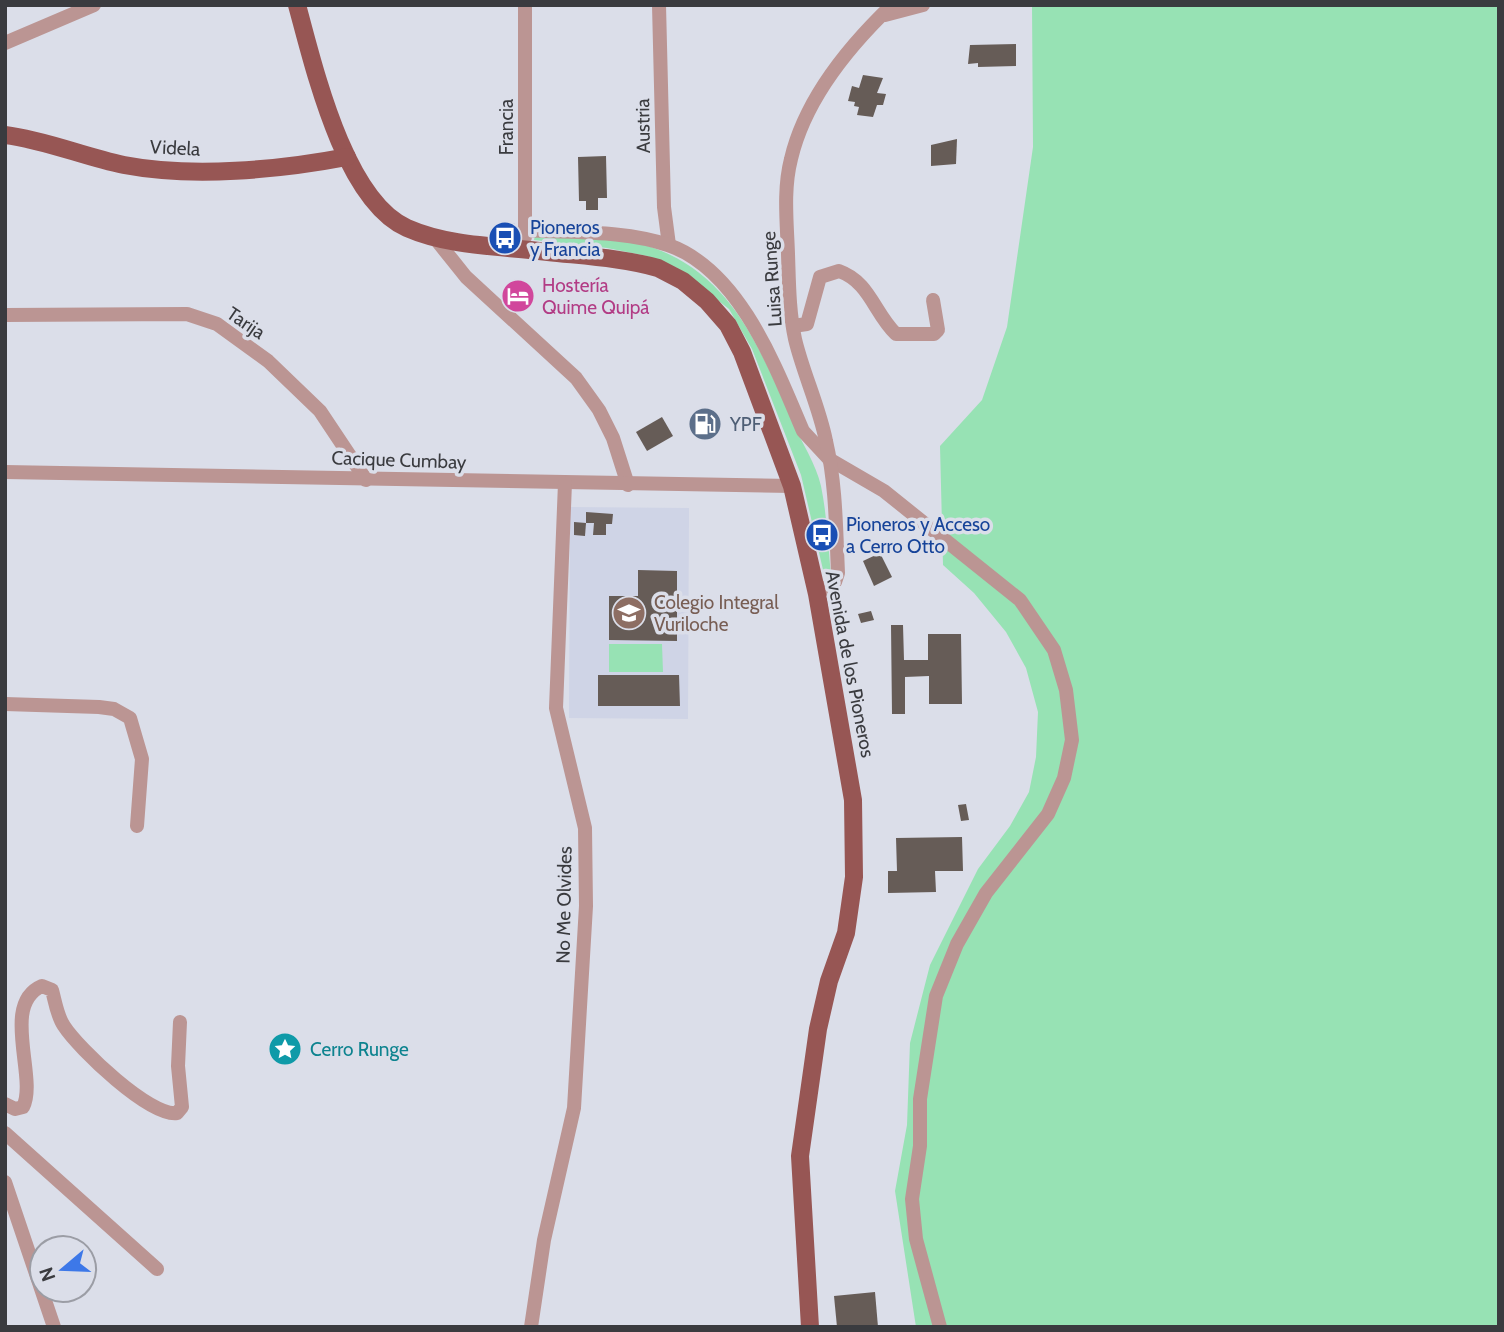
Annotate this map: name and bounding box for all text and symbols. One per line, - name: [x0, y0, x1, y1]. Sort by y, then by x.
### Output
- street label: Austria: [631, 98, 655, 154]
- street label: Francia: [495, 99, 518, 155]
- street label: Videla: [149, 135, 201, 161]
- place label: Pioneros y Francia: [530, 216, 600, 261]
- bus stop icon: Pioneros y Francia: [486, 219, 524, 257]
- street label: Luisa Runge: [757, 230, 787, 328]
- place label: Hostería Quime Quipá: [542, 274, 649, 319]
- hotel icon: Hostería Quime Quipá: [499, 277, 537, 315]
- street label: Tarija: [222, 302, 270, 344]
- fuel station icon: YPF: [686, 405, 724, 443]
- place label: YPF: [729, 413, 762, 436]
- street label: Cacique Cumbay: [331, 446, 467, 474]
- place label: Pioneros y Acceso a Cerro Otto: [846, 513, 990, 558]
- bus stop icon: Pioneros y Acceso a Cerro Otto: [803, 516, 841, 554]
- street label: Avenida de los Pioneros: [821, 569, 879, 759]
- place label: Colegio Integral Vuriloche: [654, 591, 779, 636]
- school or university icon: Colegio Integral Vuriloche: [610, 594, 648, 632]
- street label: No Me Olvides: [551, 846, 577, 964]
- place icon: Cerro Runge: [266, 1030, 304, 1068]
- place label: Cerro Runge: [310, 1038, 409, 1061]
- north arrow: [28, 1234, 98, 1304]
- text: N: [34, 1264, 60, 1284]

